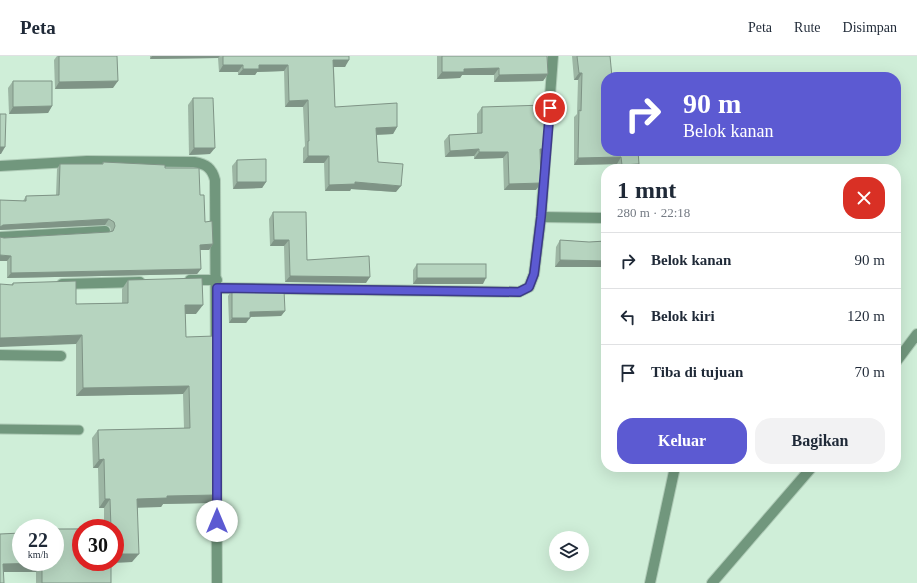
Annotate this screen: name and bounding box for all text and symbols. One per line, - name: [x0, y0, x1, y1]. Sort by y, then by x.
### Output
- text: Peta: [20, 17, 56, 38]
- text: Peta: [748, 20, 772, 35]
- text: Rute: [794, 20, 821, 35]
- text: Disimpan: [843, 20, 897, 35]
- icon: right: [617, 88, 669, 140]
- text: 90 m: [683, 88, 741, 119]
- pin: [533, 91, 567, 125]
- icon: arrive: [539, 97, 561, 119]
- text: Belok kanan: [683, 121, 773, 141]
- text: 1 mnt: [617, 177, 676, 203]
- button: close: [843, 177, 885, 219]
- text: 280 m · 22:18: [617, 205, 690, 220]
- icon: right: [617, 250, 639, 272]
- text: Belok kanan: [651, 252, 731, 268]
- text: 90 m: [855, 252, 885, 268]
- icon: left: [617, 306, 639, 328]
- text: Belok kiri: [651, 308, 715, 324]
- text: 120 m: [847, 308, 885, 324]
- icon: arrive: [617, 362, 639, 384]
- text: Tiba di tujuan: [651, 364, 743, 380]
- text: 70 m: [855, 364, 885, 380]
- button: Keluar: [617, 418, 747, 464]
- button: Bagikan: [755, 418, 885, 464]
- position arrow: [196, 500, 238, 542]
- speed limit sign: 30: [72, 519, 124, 571]
- text: 22: [28, 529, 48, 551]
- map controls: [549, 531, 589, 571]
- button: layers: [549, 531, 589, 571]
- text: km/h: [28, 549, 48, 560]

